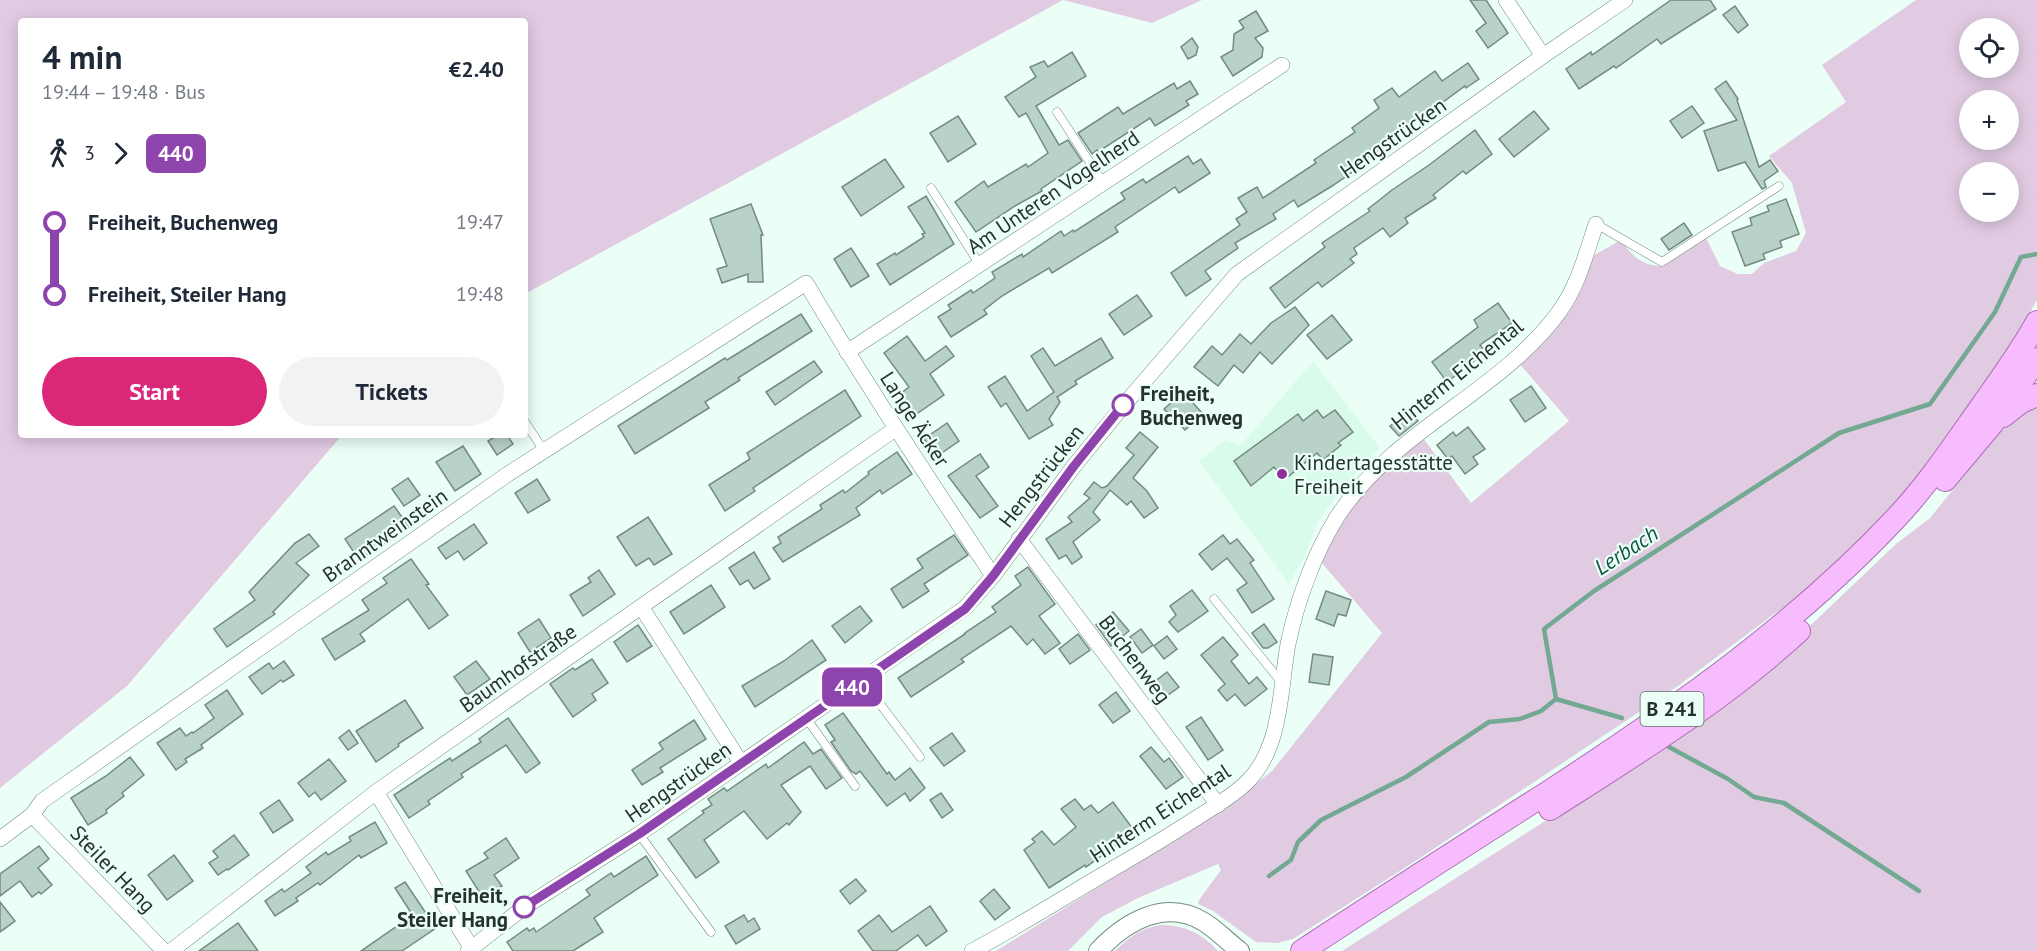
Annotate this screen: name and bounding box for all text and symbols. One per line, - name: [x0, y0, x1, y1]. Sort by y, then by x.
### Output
- map controls: [1959, 18, 2019, 222]
- button: locate: [1959, 18, 2019, 78]
- text: 4 min: [42, 35, 123, 78]
- text: €2.40: [449, 55, 504, 83]
- text: 19:44 – 19:48 · Bus: [42, 79, 206, 105]
- button: +: [1959, 90, 2019, 150]
- street label: Hengstrücken: [1335, 92, 1451, 184]
- street label: Am Unteren Vogelherd: [961, 124, 1145, 260]
- icon: walk: [42, 137, 75, 170]
- icon: forward: [104, 137, 137, 170]
- text: 3: [84, 140, 95, 166]
- text: 440: [158, 140, 194, 167]
- button: −: [1959, 162, 2019, 222]
- text: Freiheit, Buchenweg: [88, 208, 278, 236]
- text: 19:47: [456, 209, 504, 235]
- text: Freiheit, Steiler Hang: [88, 280, 287, 308]
- text: 19:48: [456, 281, 504, 307]
- street label: Hinterm Eichental: [1385, 312, 1529, 436]
- button: Start: [42, 357, 267, 426]
- button: Tickets: [279, 357, 504, 426]
- street label: Lange Äcker: [874, 366, 956, 472]
- place label: Freiheit, Buchenweg: [1140, 380, 1243, 431]
- marker: Freiheit, Buchenweg: [1112, 394, 1134, 416]
- street label: Hengstrücken: [992, 419, 1090, 533]
- place label: Kindertagesstätte Freiheit: [1294, 449, 1453, 500]
- marker: Kindertagesstätte Freiheit: [1275, 467, 1289, 481]
- street label: Branntweinstein: [317, 482, 453, 588]
- water label: Lerbach: [1589, 519, 1663, 581]
- street label: Buchenweg: [1093, 609, 1177, 709]
- street label: Baumhofstraße: [454, 618, 582, 718]
- line badge: 440: [818, 668, 886, 706]
- text: 440: [834, 674, 870, 701]
- road number: B 241: [1640, 692, 1704, 726]
- street label: Hengstrücken: [620, 736, 736, 828]
- street label: Hinterm Eichental: [1085, 757, 1235, 869]
- street label: Steiler Hang: [65, 820, 161, 918]
- place label: Freiheit, Steiler Hang: [397, 882, 508, 933]
- marker: Freiheit, Steiler Hang: [513, 896, 535, 918]

